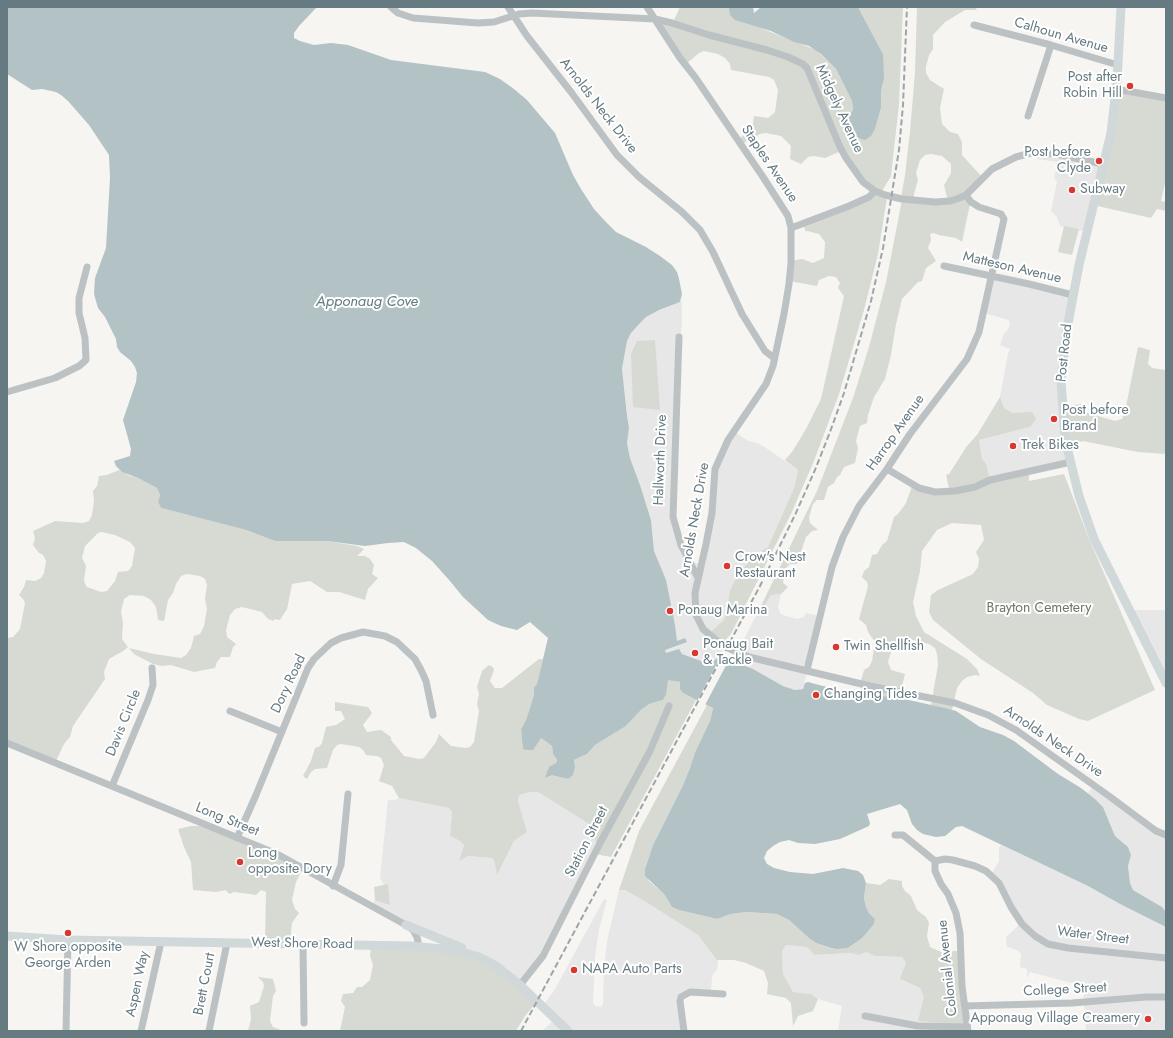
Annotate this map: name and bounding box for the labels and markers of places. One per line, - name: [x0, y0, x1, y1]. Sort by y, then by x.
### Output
- place label: Post after Robin Hill: [1063, 70, 1122, 102]
- marker: Post after Robin Hill: [1125, 81, 1135, 91]
- place label: Post before Clyde: [1024, 145, 1091, 178]
- marker: Post before Clyde: [1094, 156, 1104, 166]
- place label: Subway: [1080, 182, 1125, 198]
- marker: Subway: [1067, 185, 1077, 195]
- place label: Post before Brand: [1062, 403, 1129, 436]
- marker: Post before Brand: [1049, 414, 1059, 424]
- place label: Trek Bikes: [1021, 438, 1079, 454]
- marker: Trek Bikes: [1008, 441, 1018, 451]
- place label: Crow's Nest Restaurant: [735, 550, 806, 582]
- marker: Crow's Nest Restaurant: [722, 561, 732, 571]
- place label: Ponaug Marina: [678, 603, 767, 619]
- marker: Ponaug Marina: [665, 606, 675, 616]
- place label: Ponaug Bait & Tackle: [703, 637, 773, 670]
- place label: Twin Shellfish: [844, 639, 924, 655]
- marker: Twin Shellfish: [831, 642, 841, 652]
- marker: Ponaug Bait & Tackle: [690, 648, 700, 658]
- place label: Changing Tides: [824, 687, 917, 703]
- marker: Changing Tides: [811, 690, 821, 700]
- place label: Long opposite Dory: [248, 846, 332, 878]
- marker: Long opposite Dory: [235, 857, 245, 867]
- marker: W Shore opposite George Arden: [63, 928, 73, 938]
- place label: W Shore opposite George Arden: [14, 940, 122, 972]
- place label: NAPA Auto Parts: [582, 962, 682, 978]
- marker: NAPA Auto Parts: [569, 965, 579, 975]
- place label: Apponaug Village Creamery: [970, 1011, 1140, 1027]
- marker: Apponaug Village Creamery: [1143, 1014, 1153, 1024]

